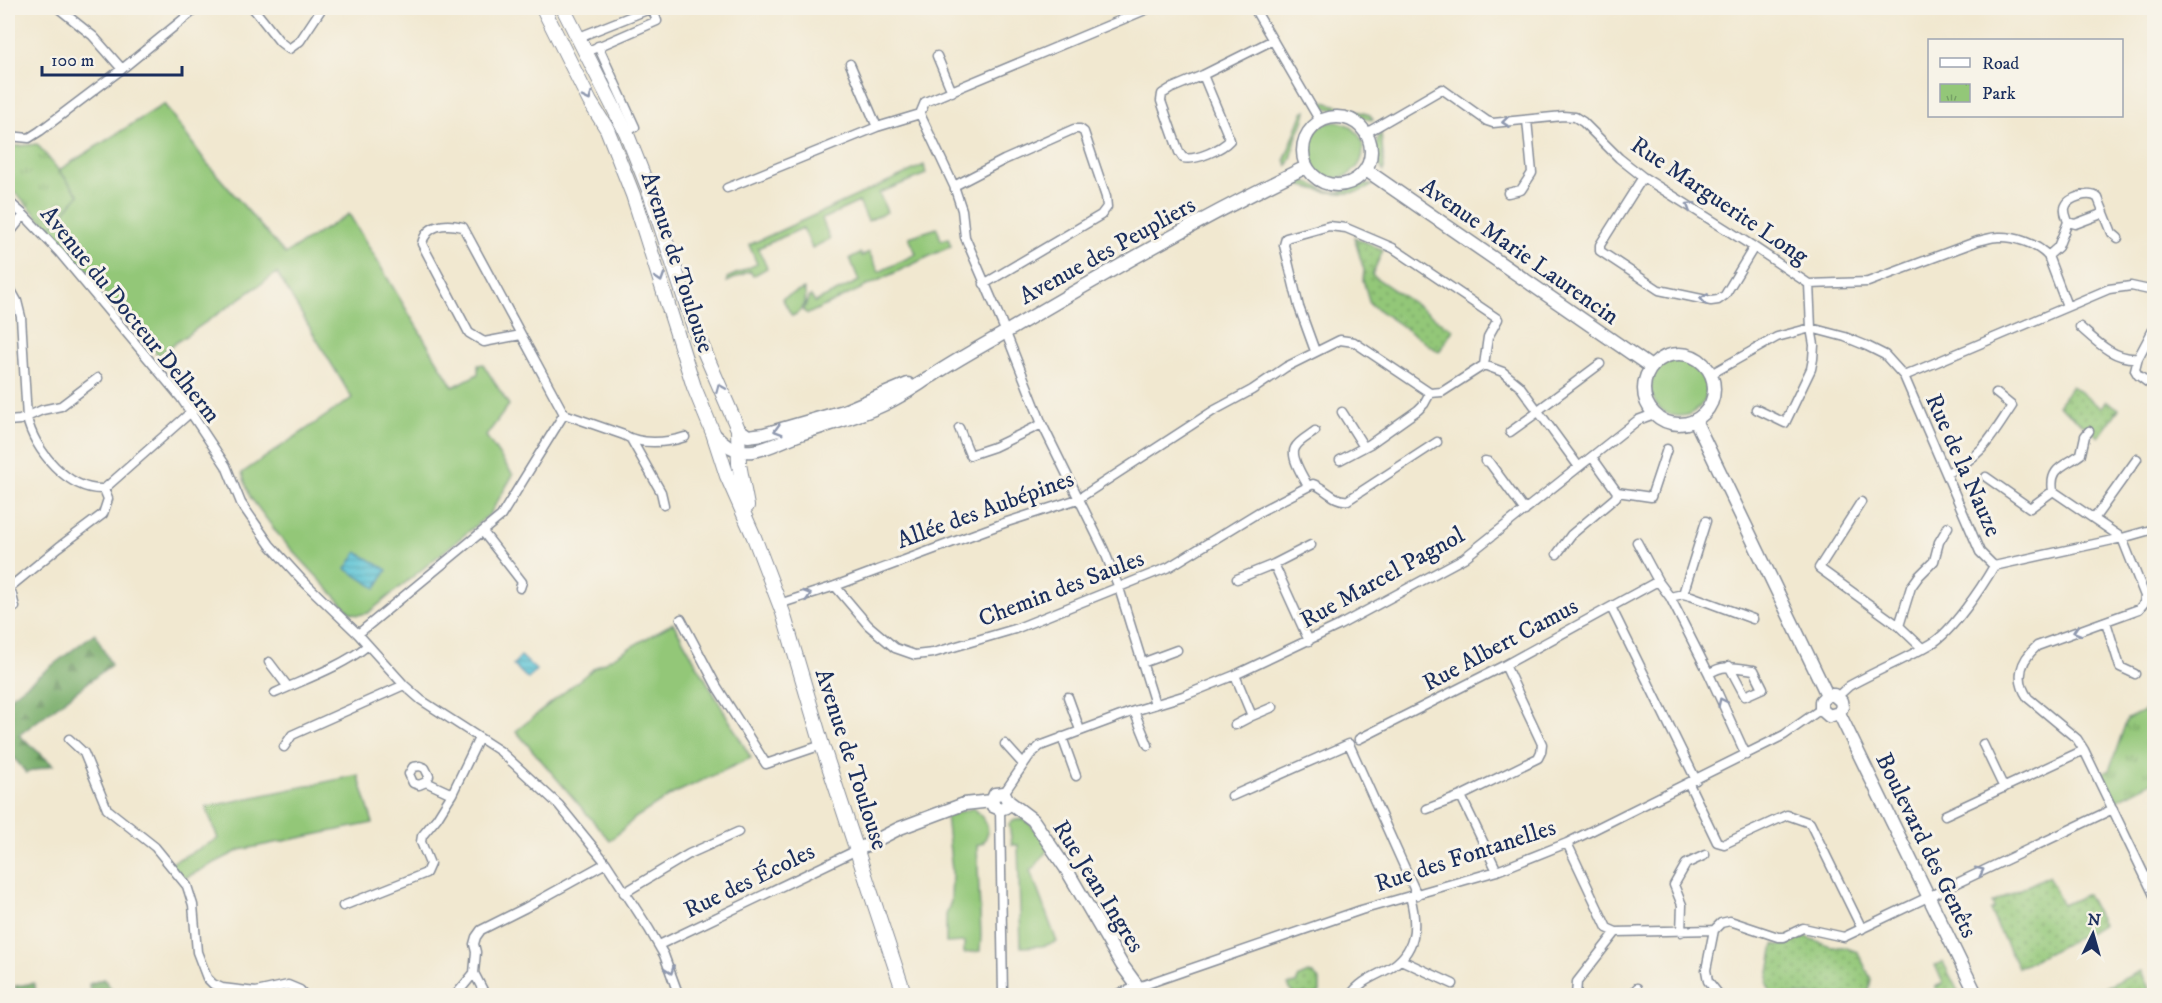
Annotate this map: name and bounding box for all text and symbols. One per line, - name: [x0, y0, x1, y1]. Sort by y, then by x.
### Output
- scale bar: [42, 39, 182, 77]
- legend: [1928, 39, 2123, 117]
- text: 100 m: [51, 50, 94, 72]
- text: Road: [1982, 53, 2019, 75]
- text: Park: [1982, 83, 2016, 105]
- one-way arrow: [581, 91, 592, 102]
- one-way arrow: [1501, 115, 1510, 128]
- street label: Rue Marguerite Long: [1625, 130, 1814, 272]
- street label: Avenue de Toulouse: [634, 168, 720, 357]
- street label: Avenue Marie Laurencin: [1414, 172, 1625, 332]
- street label: Avenue des Peupliers: [1014, 190, 1201, 312]
- street label: Avenue du Docteur Delherm: [33, 200, 227, 429]
- one-way arrow: [1686, 202, 1697, 213]
- one-way arrow: [653, 272, 665, 283]
- one-way arrow: [1699, 293, 1709, 305]
- one-way arrow: [715, 383, 727, 394]
- street label: Rue de la Nauze: [1918, 389, 2008, 542]
- one-way arrow: [773, 423, 784, 435]
- street label: Allée des Aubépines: [893, 464, 1078, 556]
- street label: Rue Marcel Pagnol: [1295, 520, 1471, 635]
- street label: Chemin des Saules: [974, 544, 1148, 634]
- one-way arrow: [801, 590, 812, 602]
- street label: Rue Albert Camus: [1418, 591, 1583, 698]
- one-way arrow: [2072, 624, 2083, 637]
- street label: Avenue de Toulouse: [808, 665, 894, 854]
- one-way arrow: [1717, 698, 1729, 709]
- street label: Boulevard des Genêts: [1868, 748, 1984, 943]
- street label: Rue des Fontanelles: [1371, 813, 1559, 899]
- street label: Rue Jean Ingres: [1046, 815, 1151, 958]
- street label: Rue des Écoles: [679, 836, 820, 925]
- one-way arrow: [1974, 867, 1985, 879]
- north arrow: [2063, 904, 2123, 964]
- text: N: [2087, 910, 2102, 931]
- one-way arrow: [663, 964, 675, 975]

